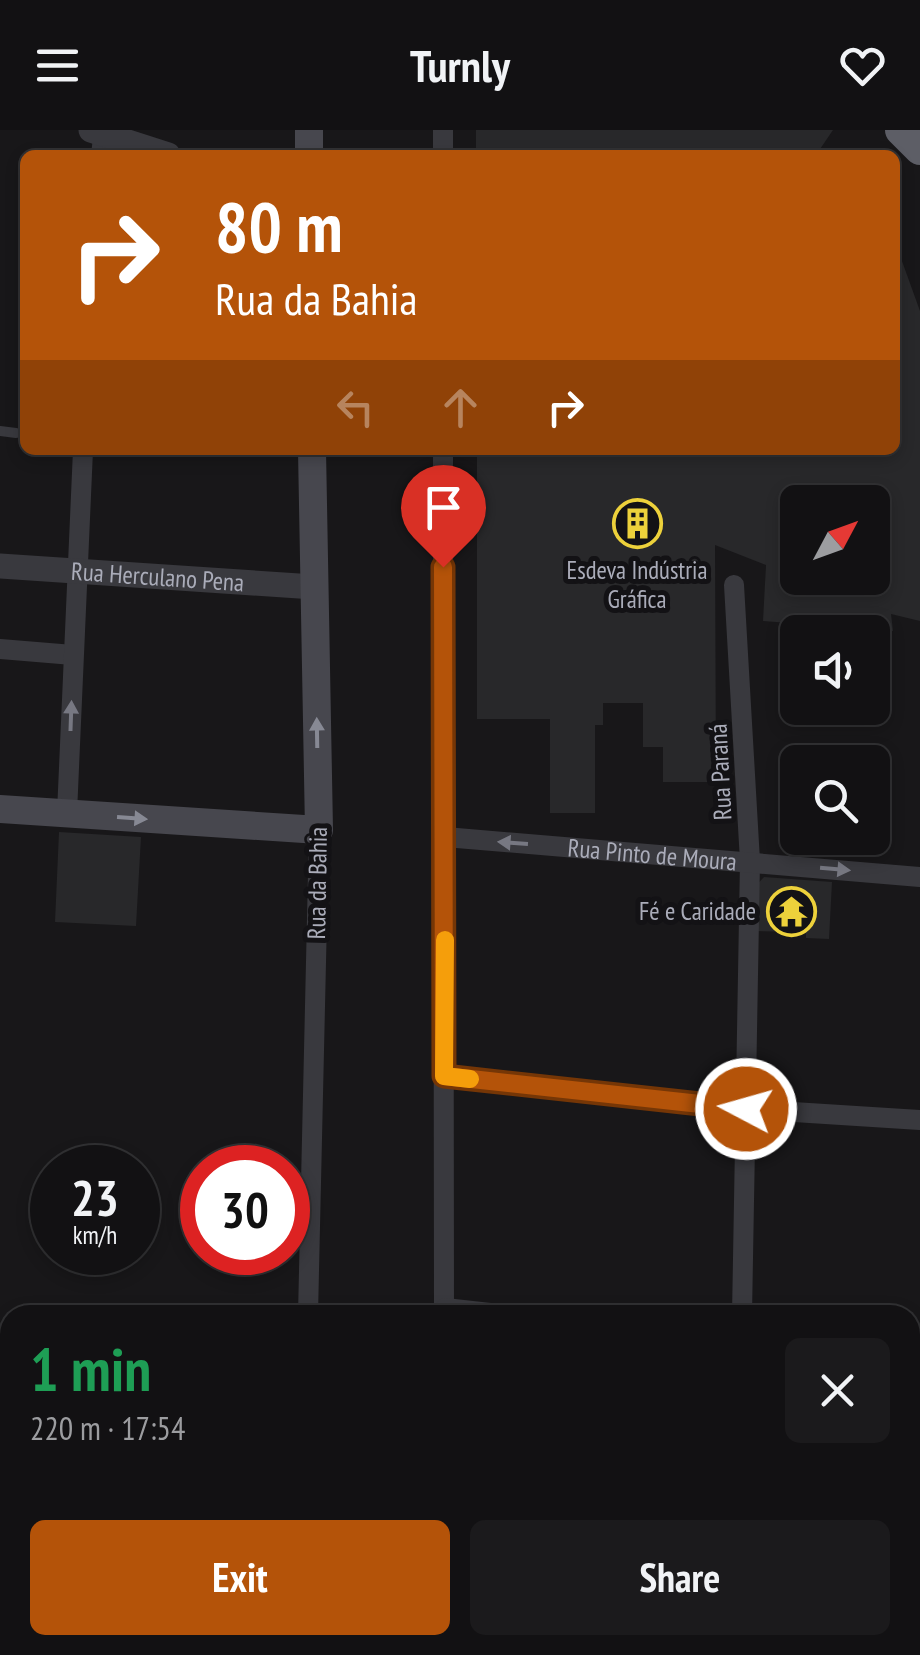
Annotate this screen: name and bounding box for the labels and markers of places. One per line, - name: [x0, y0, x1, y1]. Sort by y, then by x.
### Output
- pin: [401, 465, 486, 568]
- building icon: Esdeva Indústria Gráfica: [611, 498, 663, 550]
- place label: Esdeva Indústria Gráfica: [567, 554, 707, 615]
- temple icon: Fé e Caridade: [765, 885, 817, 937]
- place label: Fé e Caridade: [639, 895, 756, 927]

